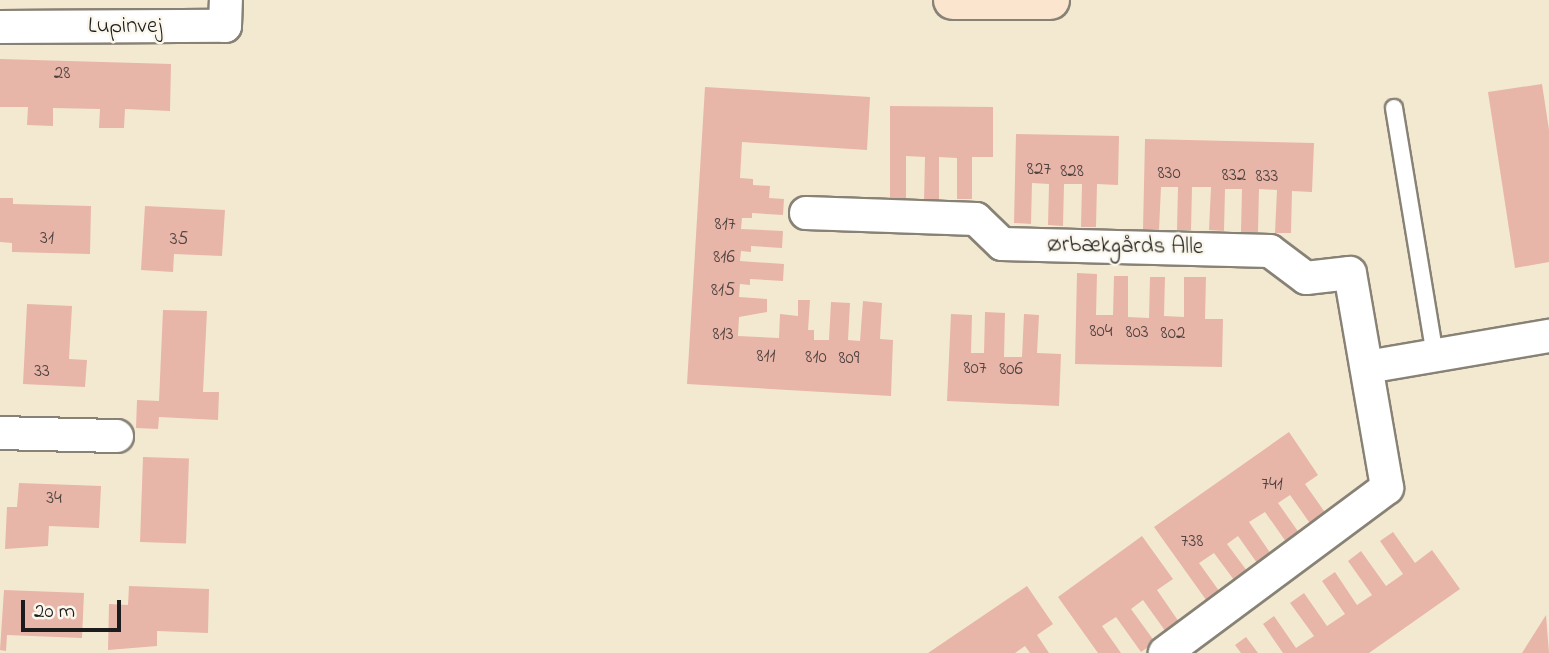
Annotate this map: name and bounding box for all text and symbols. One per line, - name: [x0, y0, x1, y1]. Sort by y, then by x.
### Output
- street label: Lupinvej: [88, 13, 162, 41]
- house number: 28: [54, 63, 70, 85]
- house number: 827: [1027, 159, 1051, 181]
- house number: 828: [1060, 161, 1084, 183]
- house number: 830: [1157, 163, 1181, 185]
- house number: 832: [1222, 165, 1246, 187]
- house number: 833: [1256, 166, 1278, 188]
- house number: 817: [715, 214, 735, 236]
- house number: 31: [40, 228, 54, 250]
- house number: 35: [170, 229, 188, 251]
- street label: Ørbækgårds Alle: [1047, 232, 1203, 262]
- house number: 816: [713, 247, 735, 269]
- house number: 815: [711, 280, 735, 302]
- house number: 804: [1089, 321, 1113, 343]
- house number: 803: [1125, 322, 1149, 344]
- house number: 802: [1161, 323, 1185, 345]
- house number: 813: [712, 324, 734, 346]
- house number: 811: [756, 346, 776, 368]
- house number: 810: [805, 347, 827, 369]
- house number: 809: [838, 348, 860, 370]
- house number: 807: [963, 358, 987, 380]
- house number: 806: [999, 359, 1023, 381]
- house number: 33: [34, 361, 50, 383]
- house number: 741: [1261, 474, 1283, 496]
- house number: 34: [46, 488, 62, 510]
- house number: 738: [1181, 531, 1203, 553]
- scale bar: [24, 586, 124, 630]
- text: 20 m: [34, 597, 75, 627]

